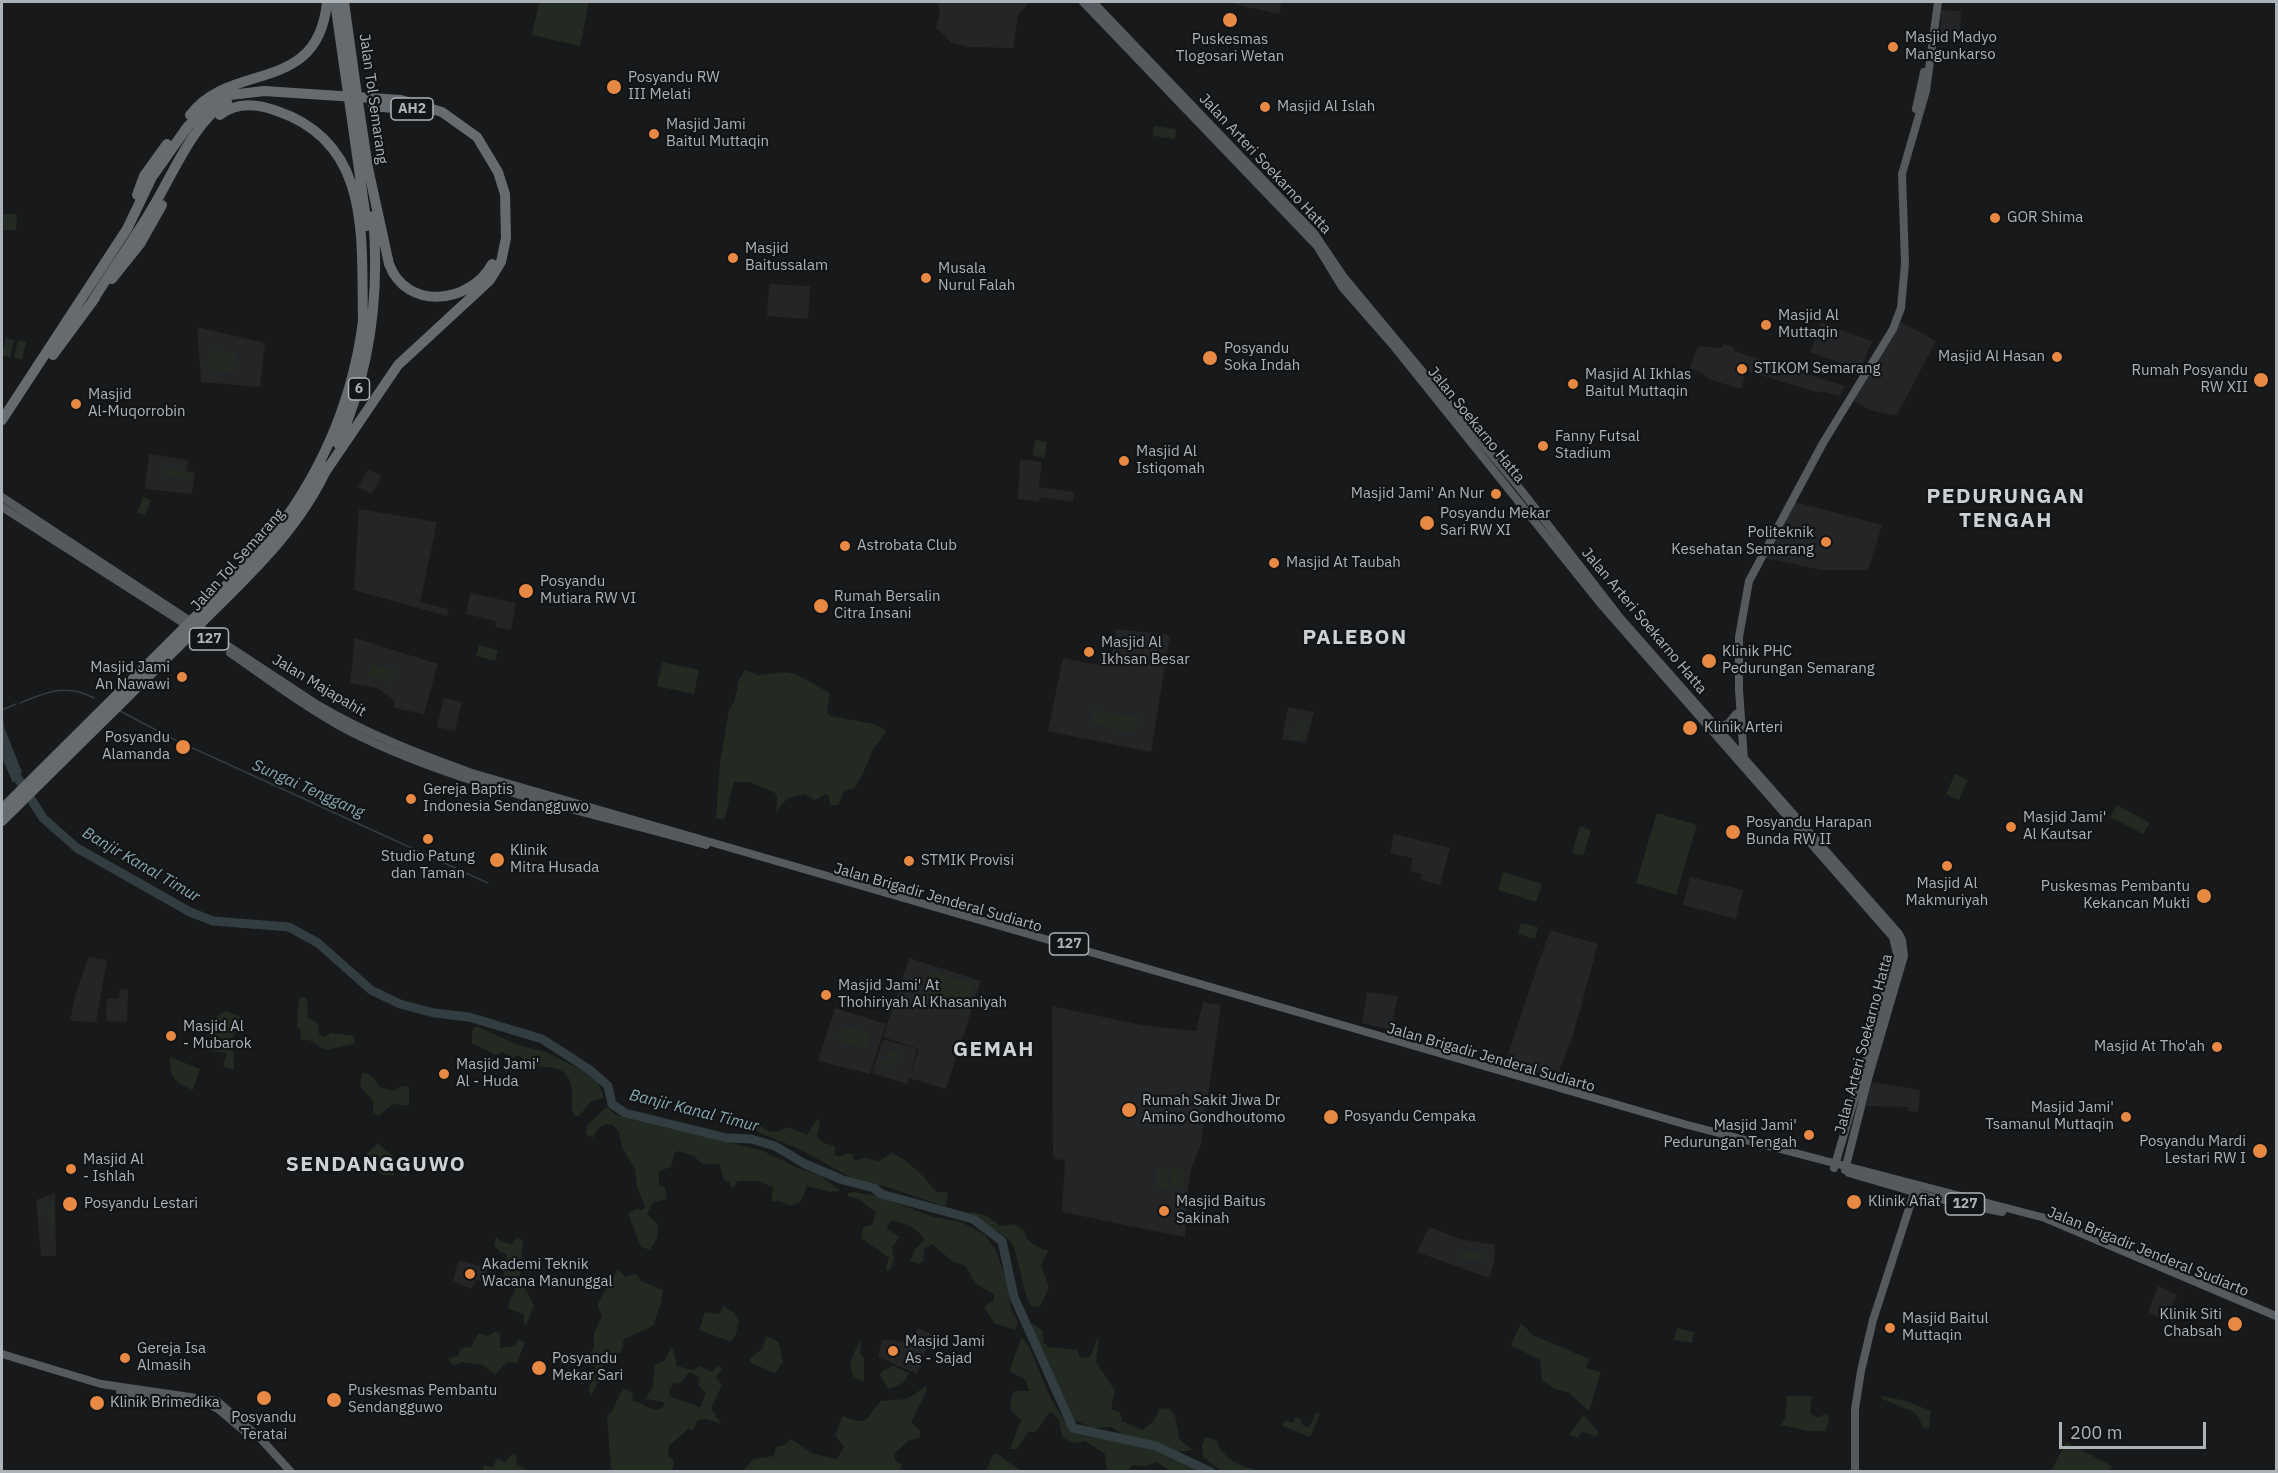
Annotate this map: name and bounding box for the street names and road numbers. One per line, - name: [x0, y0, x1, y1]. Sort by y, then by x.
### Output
- street label: Jalan Tol Semarang: [355, 33, 391, 165]
- street label: Jalan Arteri Soekarno Hatta: [1195, 90, 1335, 238]
- road number: AH2: [391, 98, 433, 120]
- street label: Jalan Soekarno Hatta: [1424, 363, 1528, 487]
- road number: 6: [348, 378, 370, 400]
- street label: Jalan Tol Semarang: [187, 505, 289, 615]
- street label: Jalan Arteri Soekarno Hatta: [1578, 544, 1710, 698]
- road number: 127: [190, 628, 228, 650]
- street label: Jalan Majapahit: [269, 651, 369, 721]
- street label: Jalan Brigadir Jenderal Sudiarto: [832, 860, 1044, 936]
- road number: 127: [1050, 933, 1088, 955]
- street label: Jalan Arteri Soekarno Hatta: [1831, 952, 1897, 1136]
- street label: Jalan Brigadir Jenderal Sudiarto: [1385, 1020, 1597, 1096]
- road number: 127: [1946, 1193, 1984, 1215]
- street label: Jalan Brigadir Jenderal Sudiarto: [2045, 1203, 2251, 1301]

